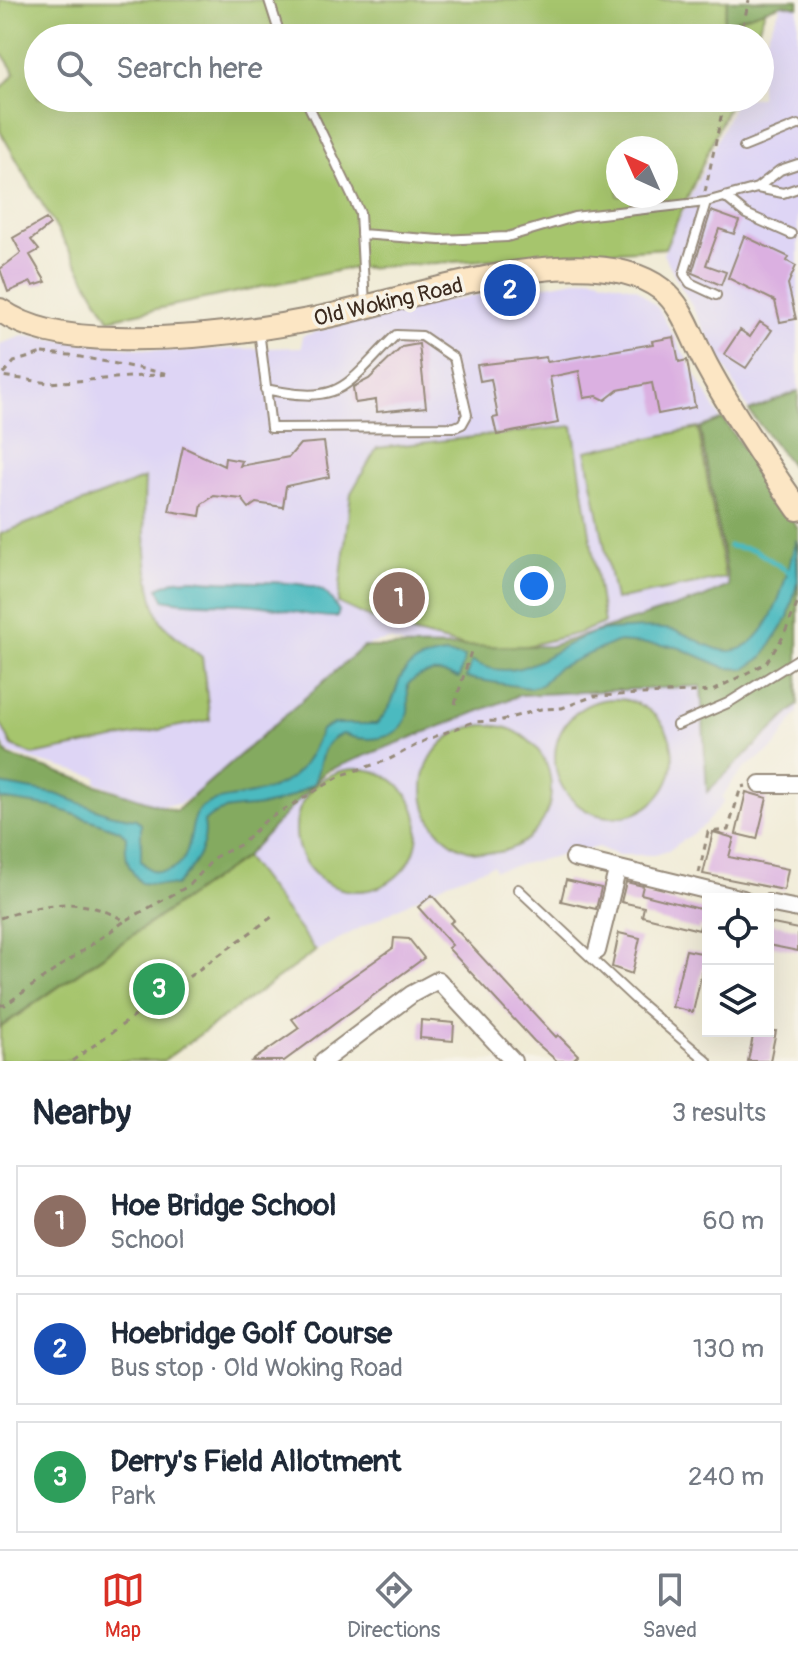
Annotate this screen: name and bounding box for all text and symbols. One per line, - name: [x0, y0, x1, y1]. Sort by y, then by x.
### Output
- search box: [24, 24, 774, 112]
- icon: search: [52, 46, 96, 90]
- text: Search here: [116, 50, 263, 87]
- north arrow: [606, 136, 678, 208]
- pin: 2: [484, 260, 536, 320]
- street label: Old Woking Road: [311, 271, 465, 333]
- your location: [514, 566, 554, 606]
- pin: 1: [373, 568, 425, 628]
- map controls: [702, 893, 774, 1037]
- button: locate: [702, 893, 774, 965]
- pin: 3: [133, 959, 185, 1019]
- button: layers: [702, 965, 774, 1037]
- text: Nearby: [32, 1092, 131, 1135]
- text: 3 results: [672, 1097, 766, 1129]
- text: Hoe Bridge School: [110, 1187, 336, 1224]
- text: 1: [55, 1205, 65, 1237]
- text: 60 m: [702, 1205, 764, 1237]
- text: School: [110, 1224, 185, 1256]
- text: Hoebridge Golf Course: [110, 1315, 392, 1352]
- text: 2: [53, 1333, 67, 1365]
- text: 130 m: [693, 1333, 764, 1365]
- text: Bus stop · Old Woking Road: [110, 1352, 403, 1384]
- text: Derry's Field Allotment: [110, 1443, 401, 1480]
- text: 3: [53, 1461, 67, 1493]
- text: 240 m: [688, 1461, 764, 1493]
- text: Park: [110, 1480, 156, 1512]
- tab: Map: [101, 1568, 145, 1644]
- tab: Directions: [347, 1568, 440, 1644]
- tab: Saved: [642, 1568, 697, 1644]

